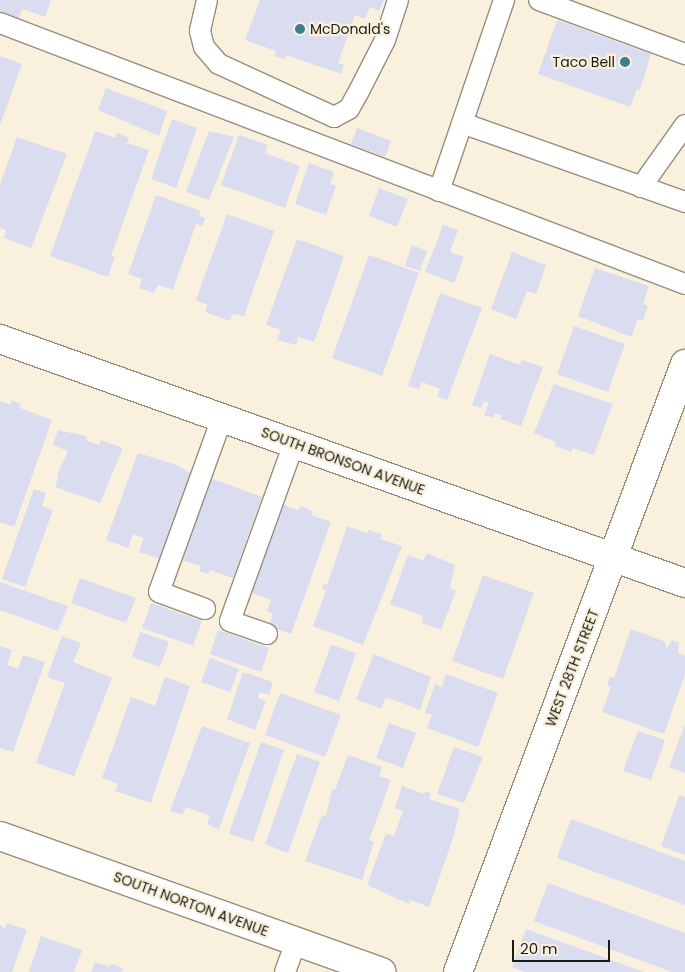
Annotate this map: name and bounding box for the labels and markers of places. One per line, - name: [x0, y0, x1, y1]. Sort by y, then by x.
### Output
- place label: McDonald's: [310, 21, 390, 37]
- marker: McDonald's: [294, 23, 306, 35]
- place label: Taco Bell: [553, 54, 615, 70]
- marker: Taco Bell: [619, 56, 631, 68]

